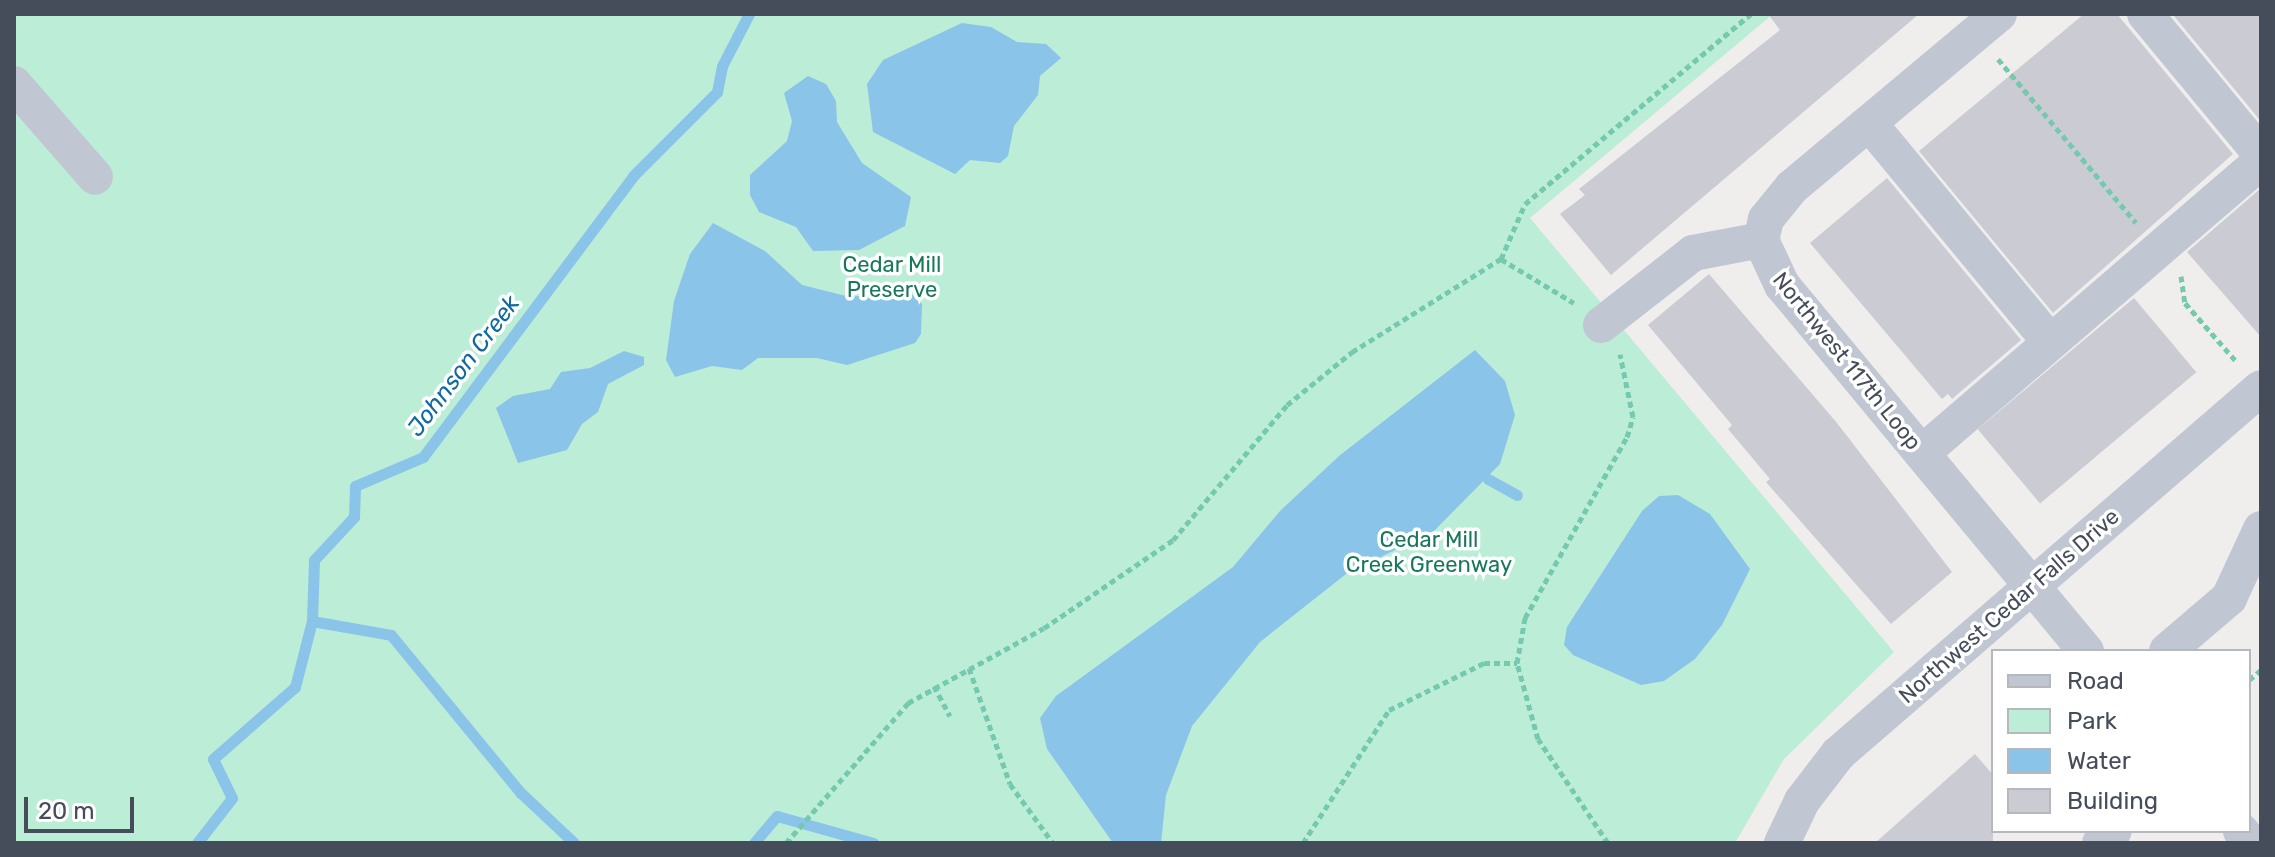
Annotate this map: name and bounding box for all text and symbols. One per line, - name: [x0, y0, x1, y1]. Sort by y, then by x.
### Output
- park label: Cedar Mill Preserve: [842, 251, 942, 302]
- street label: Northwest 117th Loop: [1767, 267, 1927, 455]
- water label: Johnson Creek: [402, 290, 526, 442]
- street label: Northwest Cedar Falls Drive: [1893, 503, 2125, 709]
- park label: Cedar Mill Creek Greenway: [1346, 526, 1512, 578]
- legend: [1991, 649, 2251, 833]
- text: Road: [2067, 667, 2124, 695]
- text: Park: [2067, 707, 2117, 735]
- text: Water: [2067, 747, 2131, 775]
- scale bar: [28, 781, 138, 831]
- text: Building: [2067, 787, 2158, 815]
- text: 20 m: [38, 797, 95, 825]

